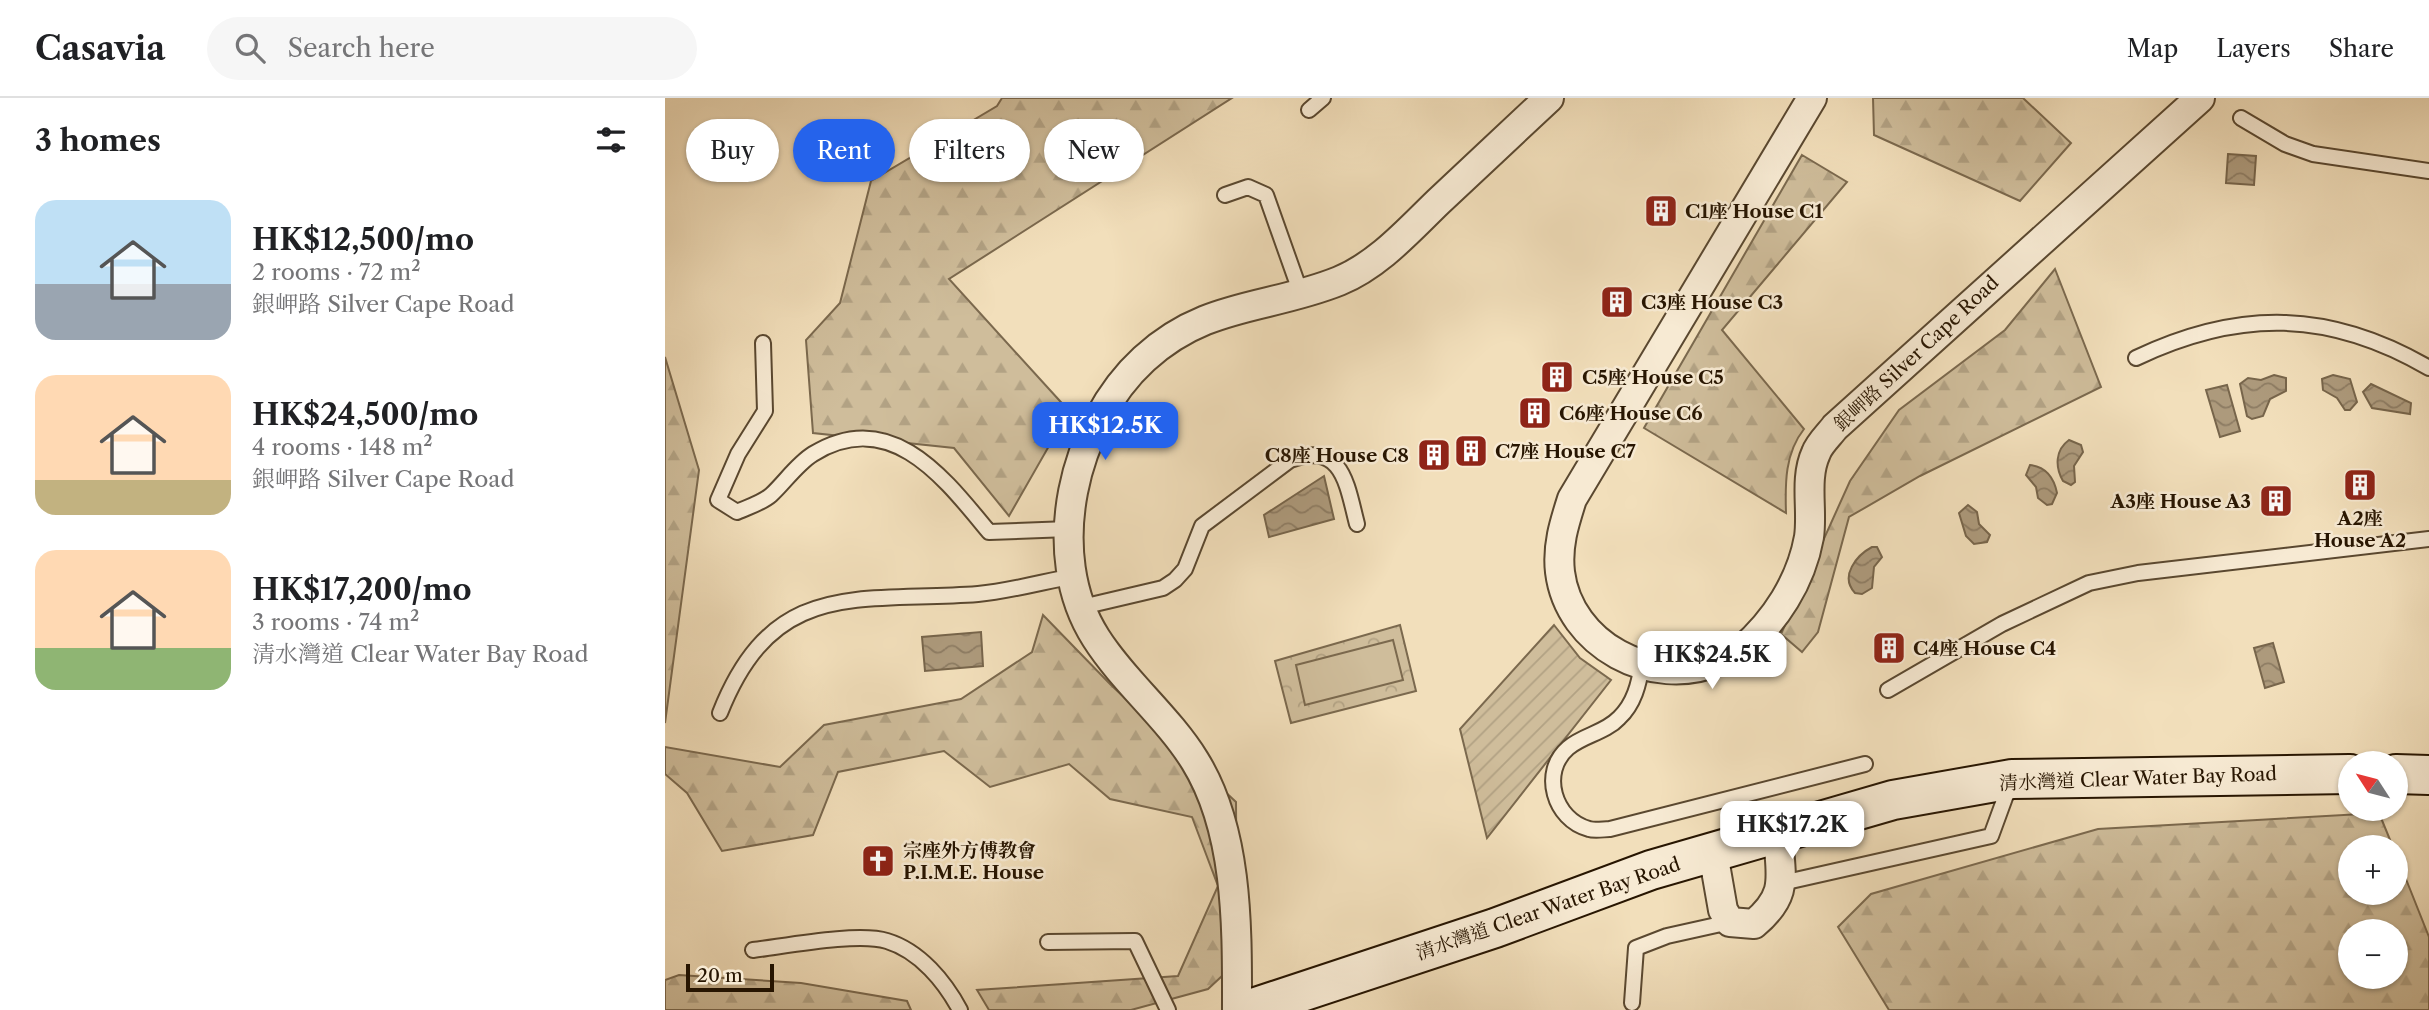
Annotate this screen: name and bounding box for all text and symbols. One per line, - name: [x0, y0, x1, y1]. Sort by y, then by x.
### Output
- search box: [207, 17, 697, 80]
- text: Casavia: [35, 28, 165, 69]
- icon: search: [231, 29, 269, 67]
- text: Search here: [287, 32, 435, 64]
- text: Map: [2127, 34, 2178, 63]
- text: Layers: [2216, 34, 2291, 63]
- text: Share: [2329, 34, 2394, 63]
- chip: Buy: [686, 119, 779, 182]
- chip: Rent: [793, 119, 895, 182]
- chip: Filters: [909, 119, 1030, 182]
- chip: New: [1044, 119, 1144, 182]
- icon: filters: [592, 121, 630, 159]
- text: 3 homes: [35, 122, 161, 159]
- building icon: C1座 House C1: [1642, 192, 1680, 230]
- place label: C1座 House C1: [1685, 200, 1823, 223]
- text: HK$12,500/mo: [252, 221, 474, 258]
- icon: home: [91, 228, 175, 312]
- text: 2 rooms · 72 m²: [252, 258, 421, 286]
- street label: 銀岬路 Silver Cape Road: [1829, 271, 2004, 436]
- building icon: C3座 House C3: [1598, 283, 1636, 321]
- text: 銀岬路 Silver Cape Road: [252, 290, 515, 318]
- place label: C3座 House C3: [1641, 291, 1783, 314]
- building icon: C5座 House C5: [1538, 358, 1576, 396]
- place label: C5座 House C5: [1582, 366, 1724, 389]
- building icon: C6座 House C6: [1516, 394, 1554, 432]
- text: HK$24,500/mo: [252, 396, 478, 433]
- pin: HK$12.5K: [1033, 402, 1177, 462]
- place label: C6座 House C6: [1559, 402, 1703, 425]
- icon: home: [91, 403, 175, 487]
- text: HK$12.5K: [1048, 411, 1162, 439]
- building icon: C7座 House C7: [1452, 432, 1490, 470]
- text: 4 rooms · 148 m²: [252, 433, 433, 461]
- building icon: C8座 House C8: [1415, 436, 1453, 474]
- place label: C7座 House C7: [1495, 440, 1636, 463]
- place label: C8座 House C8: [1265, 444, 1409, 467]
- text: 銀岬路 Silver Cape Road: [252, 465, 515, 493]
- building icon: A2座 House A2: [2341, 466, 2379, 504]
- building icon: A3座 House A3: [2257, 482, 2295, 520]
- place label: A3座 House A3: [2110, 490, 2251, 513]
- place label: A2座 House A2: [2314, 507, 2406, 552]
- text: HK$17,200/mo: [252, 571, 472, 608]
- icon: home: [91, 578, 175, 662]
- text: 3 rooms · 74 m²: [252, 608, 419, 636]
- building icon: C4座 House C4: [1870, 629, 1908, 667]
- pin: HK$24.5K: [1640, 632, 1784, 691]
- place label: C4座 House C4: [1913, 637, 2056, 660]
- text: 清水灣道 Clear Water Bay Road: [252, 640, 589, 668]
- text: HK$24.5K: [1654, 640, 1770, 668]
- north arrow: [2338, 751, 2408, 821]
- map controls: [2338, 751, 2408, 989]
- street label: 清水灣道 Clear Water Bay Road: [1999, 762, 2278, 795]
- pin: HK$17.2K: [1720, 802, 1864, 861]
- text: HK$17.2K: [1736, 810, 1848, 838]
- button: +: [2338, 835, 2408, 905]
- place label: 宗座外方傅教會 P.I.M.E. House: [903, 839, 1044, 884]
- church icon: 宗座外方傅教會 P.I.M.E. House: [859, 842, 897, 880]
- street label: 清水灣道 Clear Water Bay Road: [1413, 852, 1684, 965]
- button: −: [2338, 919, 2408, 989]
- scale bar: [686, 961, 773, 993]
- text: 20 m: [697, 964, 743, 987]

